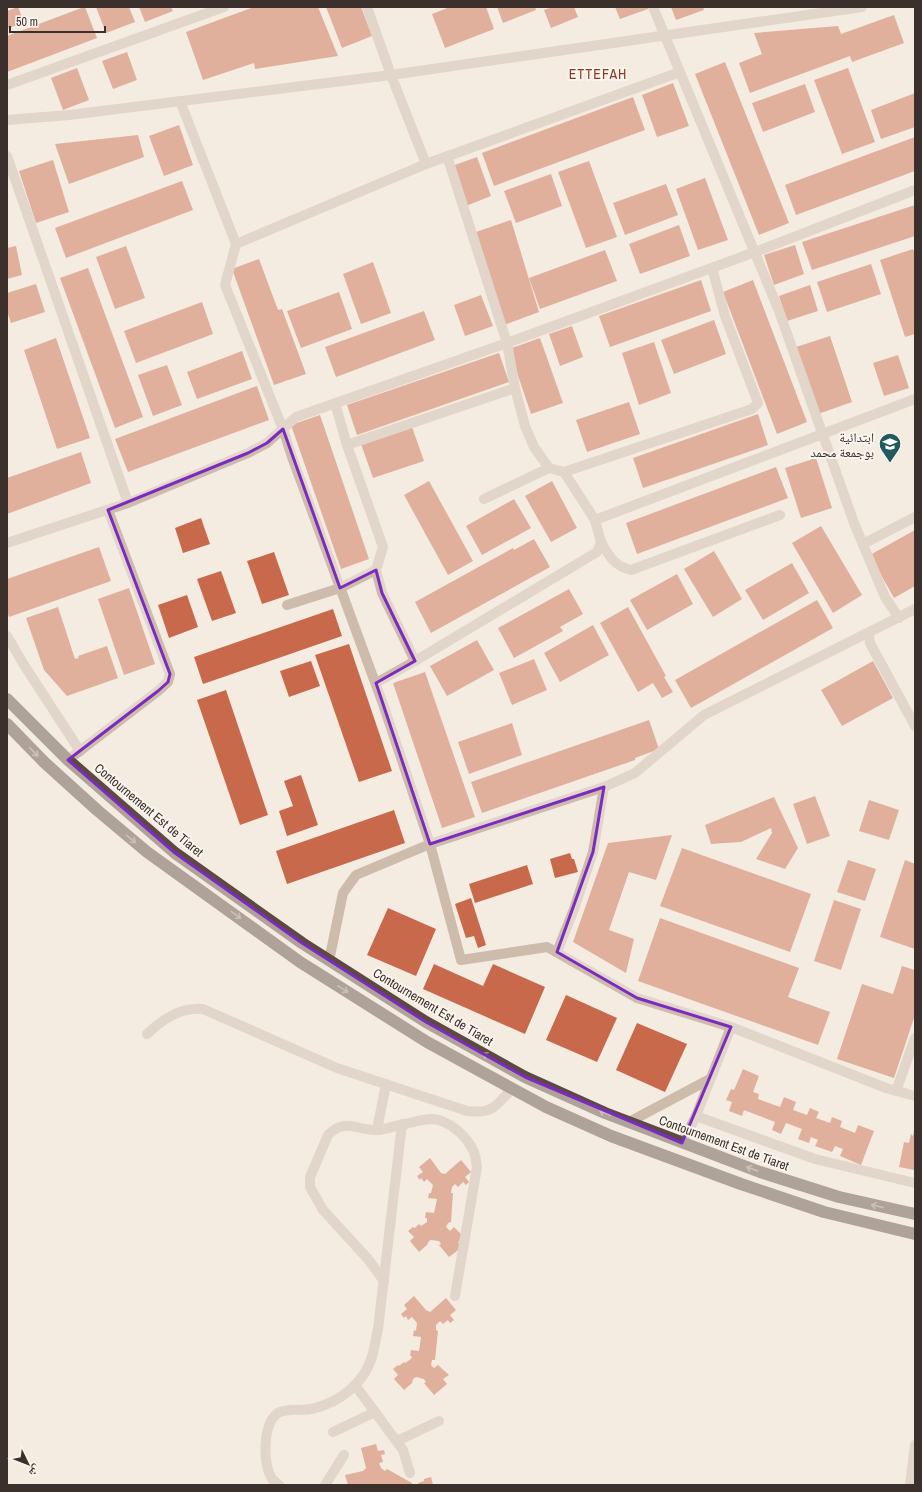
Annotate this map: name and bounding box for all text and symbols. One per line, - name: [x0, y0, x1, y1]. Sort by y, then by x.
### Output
- scale bar: [10, 8, 105, 34]
- text: 50 m: [16, 14, 38, 30]
- district label: ETTEFAH: [569, 65, 627, 83]
- place label: ابتدائية بوجمعة محمد: [810, 429, 874, 461]
- school or university icon: ابتدائية بوجمعة محمد: [877, 431, 903, 464]
- one-way arrow: [29, 747, 39, 757]
- street label: Contournement Est de Tiaret: [91, 759, 207, 861]
- one-way arrow: [125, 834, 136, 843]
- one-way arrow: [230, 911, 241, 920]
- street label: Contournement Est de Tiaret: [370, 964, 496, 1050]
- one-way arrow: [337, 985, 348, 993]
- one-way arrow: [482, 1052, 494, 1060]
- one-way arrow: [599, 1108, 611, 1116]
- street label: Contournement Est de Tiaret: [657, 1112, 791, 1174]
- one-way arrow: [747, 1165, 759, 1173]
- one-way arrow: [871, 1202, 884, 1209]
- north arrow: [8, 1444, 48, 1484]
- text: ش: [25, 1461, 44, 1480]

